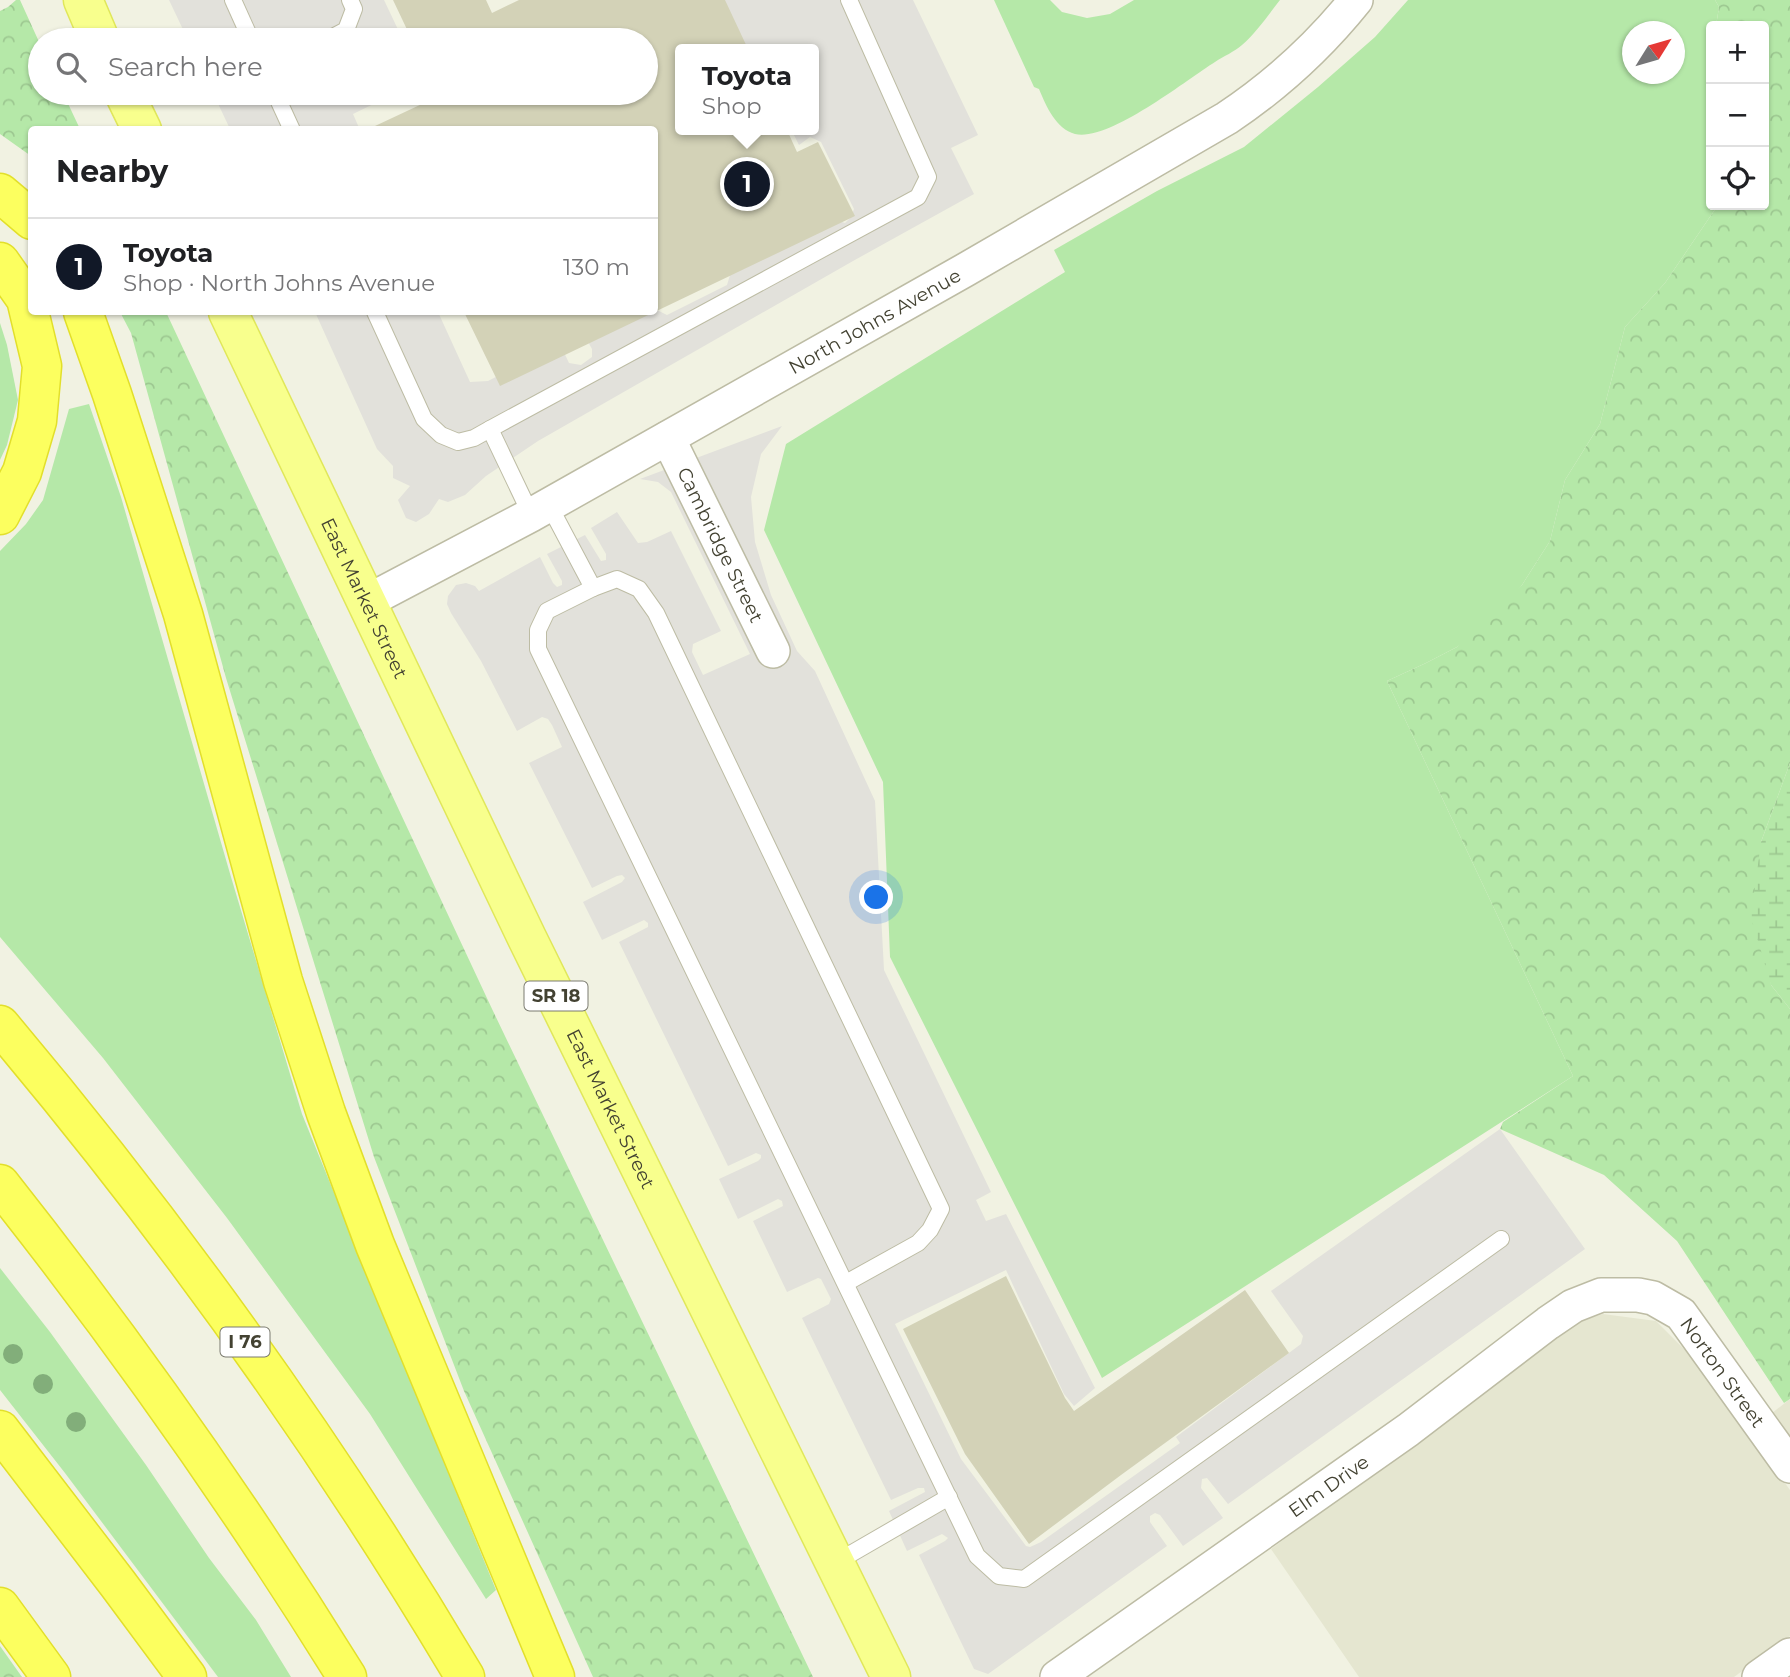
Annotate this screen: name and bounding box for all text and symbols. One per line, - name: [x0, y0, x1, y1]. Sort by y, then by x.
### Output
- north arrow: [1622, 21, 1685, 84]
- map controls: [1706, 21, 1769, 210]
- button: +: [1706, 21, 1769, 84]
- search box: [28, 28, 658, 105]
- popup: [675, 44, 819, 135]
- icon: search: [52, 48, 90, 86]
- text: Search here: [108, 51, 263, 83]
- text: Toyota: [702, 60, 792, 92]
- button: −: [1706, 84, 1769, 147]
- text: Shop: [702, 92, 762, 120]
- button: locate: [1706, 147, 1769, 210]
- text: Nearby: [56, 153, 168, 190]
- pin: 1: [724, 158, 770, 210]
- text: Toyota: [123, 237, 213, 269]
- text: 1: [74, 253, 84, 281]
- text: 130 m: [563, 253, 630, 281]
- street label: North Johns Avenue: [784, 263, 965, 379]
- text: Shop · North Johns Avenue: [123, 269, 435, 297]
- street label: Cambridge Street: [673, 463, 769, 626]
- street label: East Market Street: [316, 514, 413, 682]
- your location: [859, 880, 893, 914]
- road number: SR 18: [524, 981, 588, 1010]
- street label: East Market Street: [562, 1025, 660, 1193]
- street label: Norton Street: [1676, 1313, 1770, 1432]
- road number: I 76: [220, 1328, 270, 1357]
- street label: Elm Drive: [1284, 1450, 1373, 1522]

